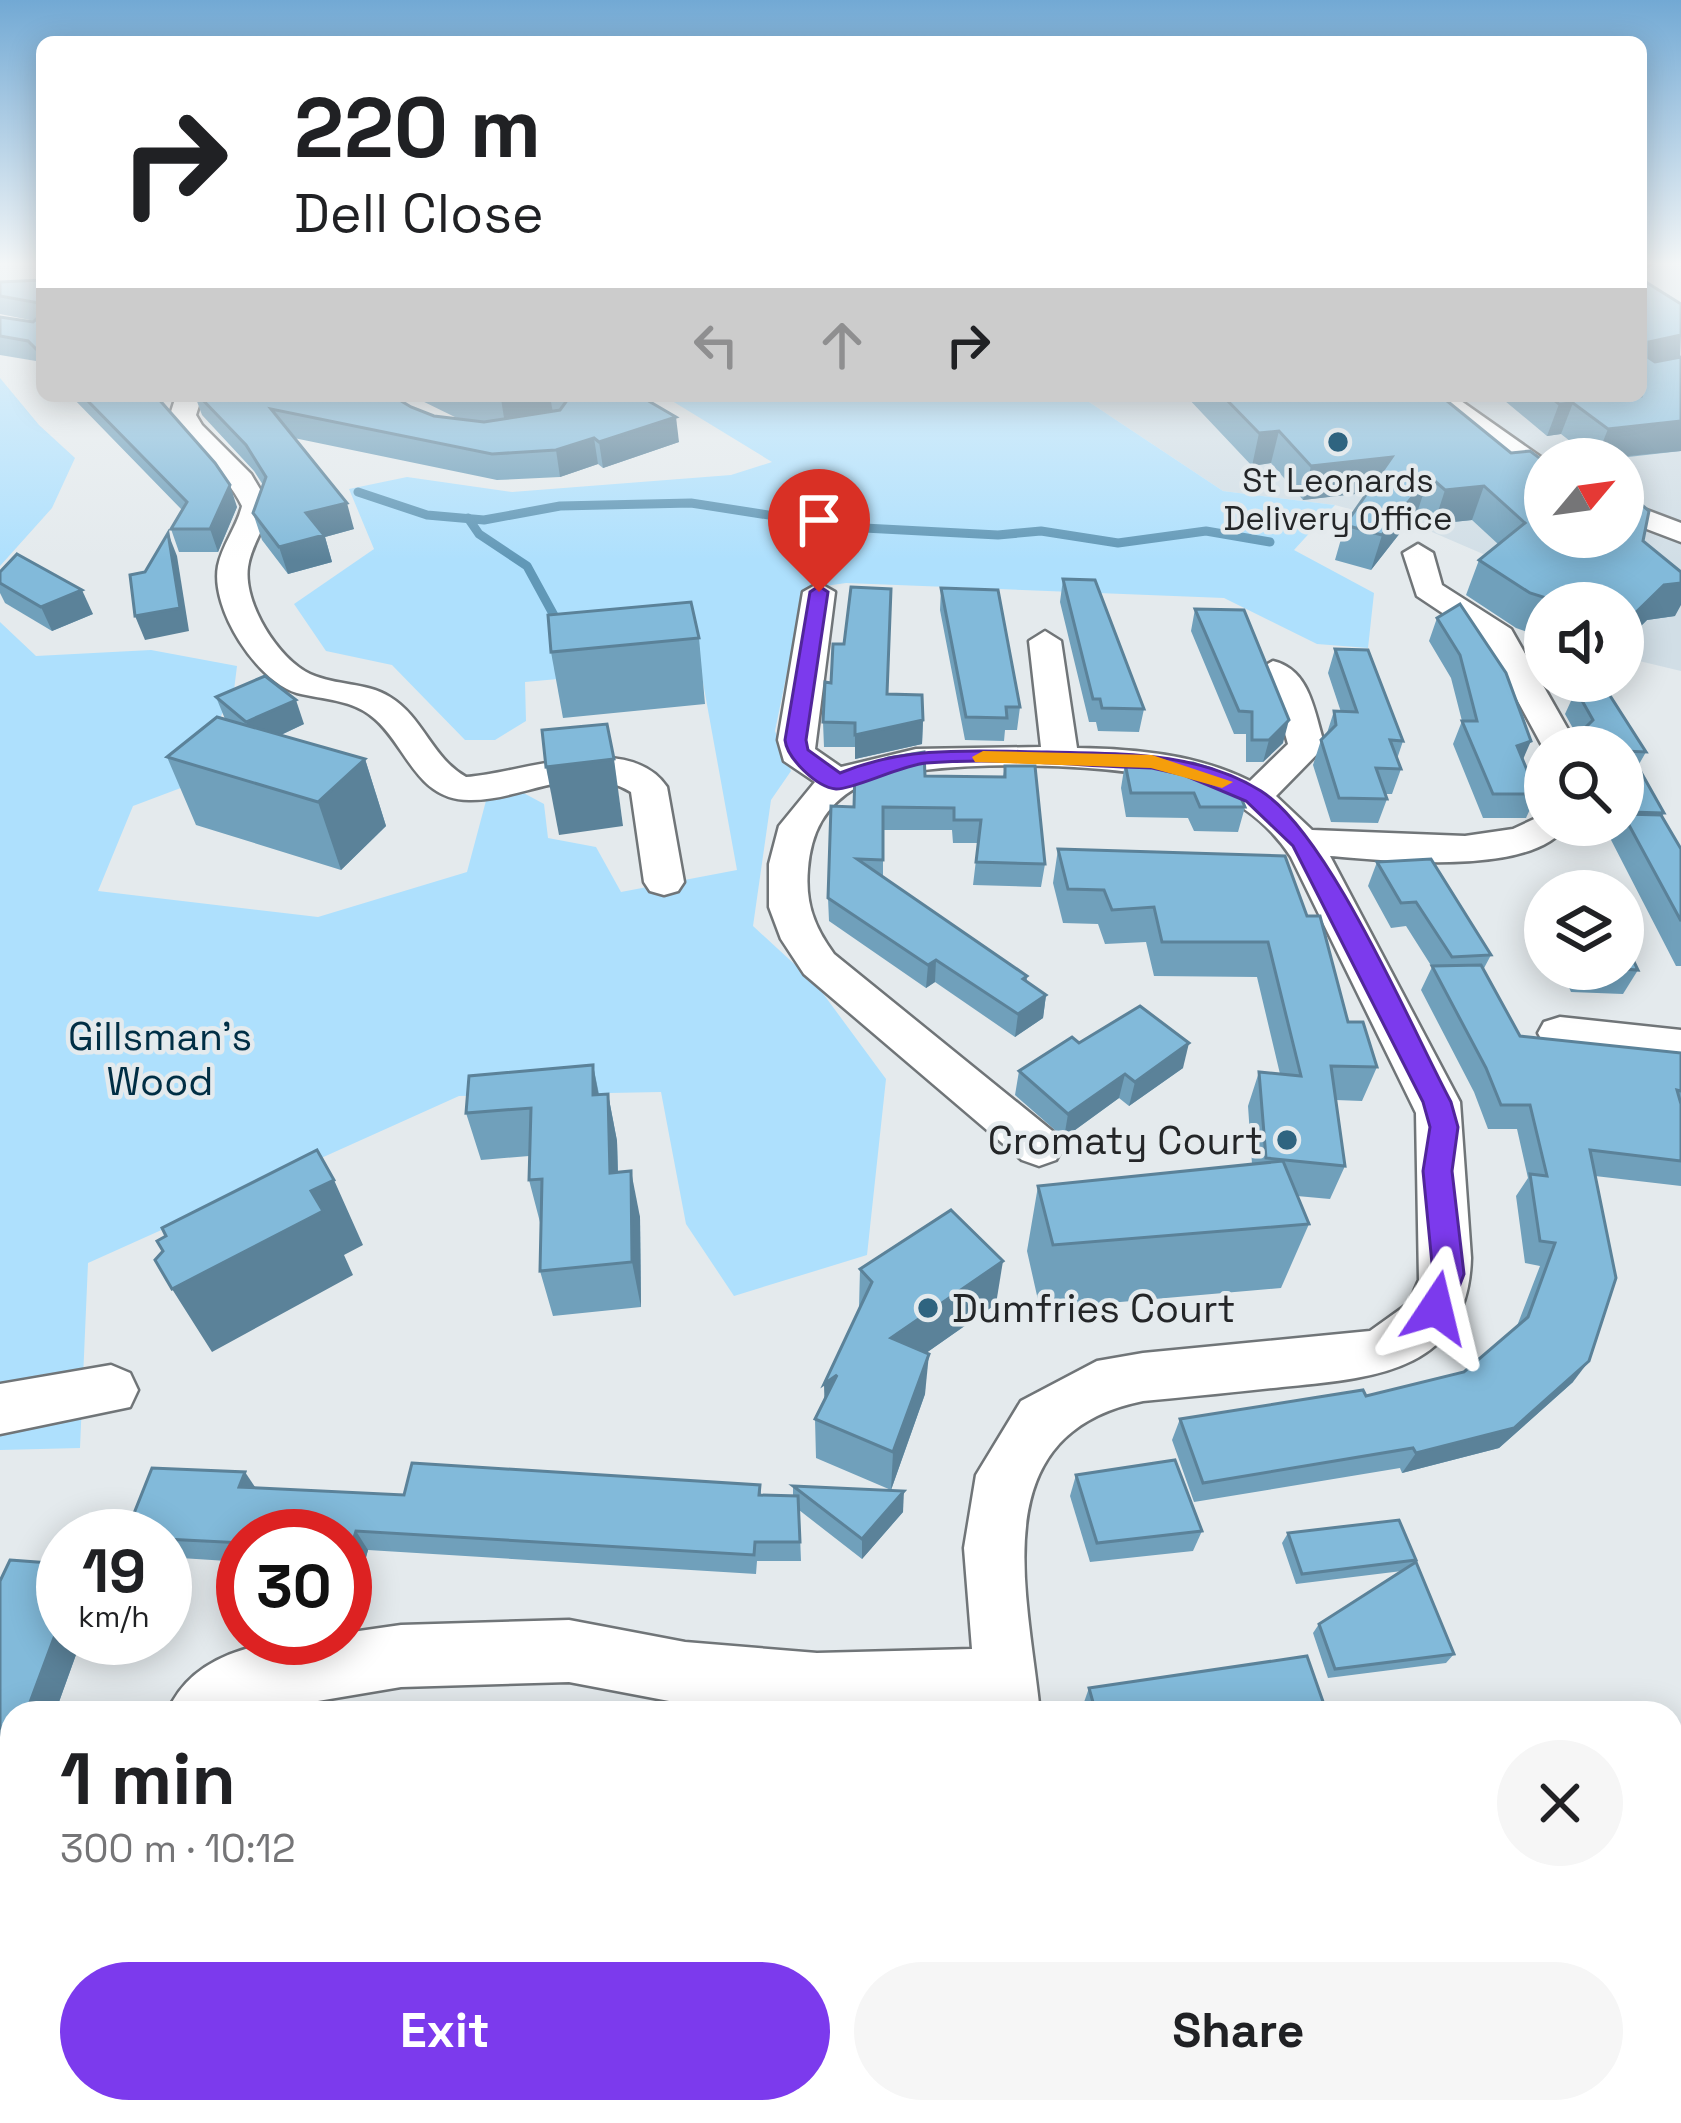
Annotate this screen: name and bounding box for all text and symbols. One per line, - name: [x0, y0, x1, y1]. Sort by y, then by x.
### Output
- text: 220 m: [294, 74, 541, 182]
- icon: right: [96, 84, 252, 240]
- text: Dell Close: [294, 179, 544, 248]
- icon: left: [683, 312, 749, 378]
- icon: ahead: [809, 312, 875, 378]
- icon: right: [935, 312, 1001, 378]
- marker: St Leonards Delivery Office: [1325, 429, 1351, 455]
- north arrow: [1524, 438, 1644, 558]
- map controls: [1524, 438, 1644, 990]
- place label: St Leonards Delivery Office: [1223, 460, 1453, 540]
- pin: [768, 469, 870, 592]
- icon: arrive: [786, 487, 852, 553]
- button: sound: [1524, 582, 1644, 702]
- button: search: [1524, 726, 1644, 846]
- button: layers: [1524, 870, 1644, 990]
- park label: Gillsman's Wood: [68, 1012, 252, 1106]
- place label: Cromaty Court: [988, 1116, 1263, 1165]
- marker: Cromaty Court: [1274, 1127, 1300, 1153]
- position arrow: [1373, 1245, 1499, 1371]
- place label: Dumfries Court: [952, 1284, 1236, 1333]
- marker: Dumfries Court: [915, 1295, 941, 1321]
- speed limit sign: 30: [216, 1509, 372, 1665]
- text: 19: [82, 1533, 146, 1610]
- text: km/h: [78, 1597, 150, 1636]
- text: 1 min: [60, 1733, 236, 1825]
- button: close: [1497, 1740, 1623, 1866]
- text: 300 m · 10:12: [60, 1824, 295, 1873]
- button: Exit: [60, 1962, 830, 2100]
- button: Share: [854, 1962, 1623, 2100]

